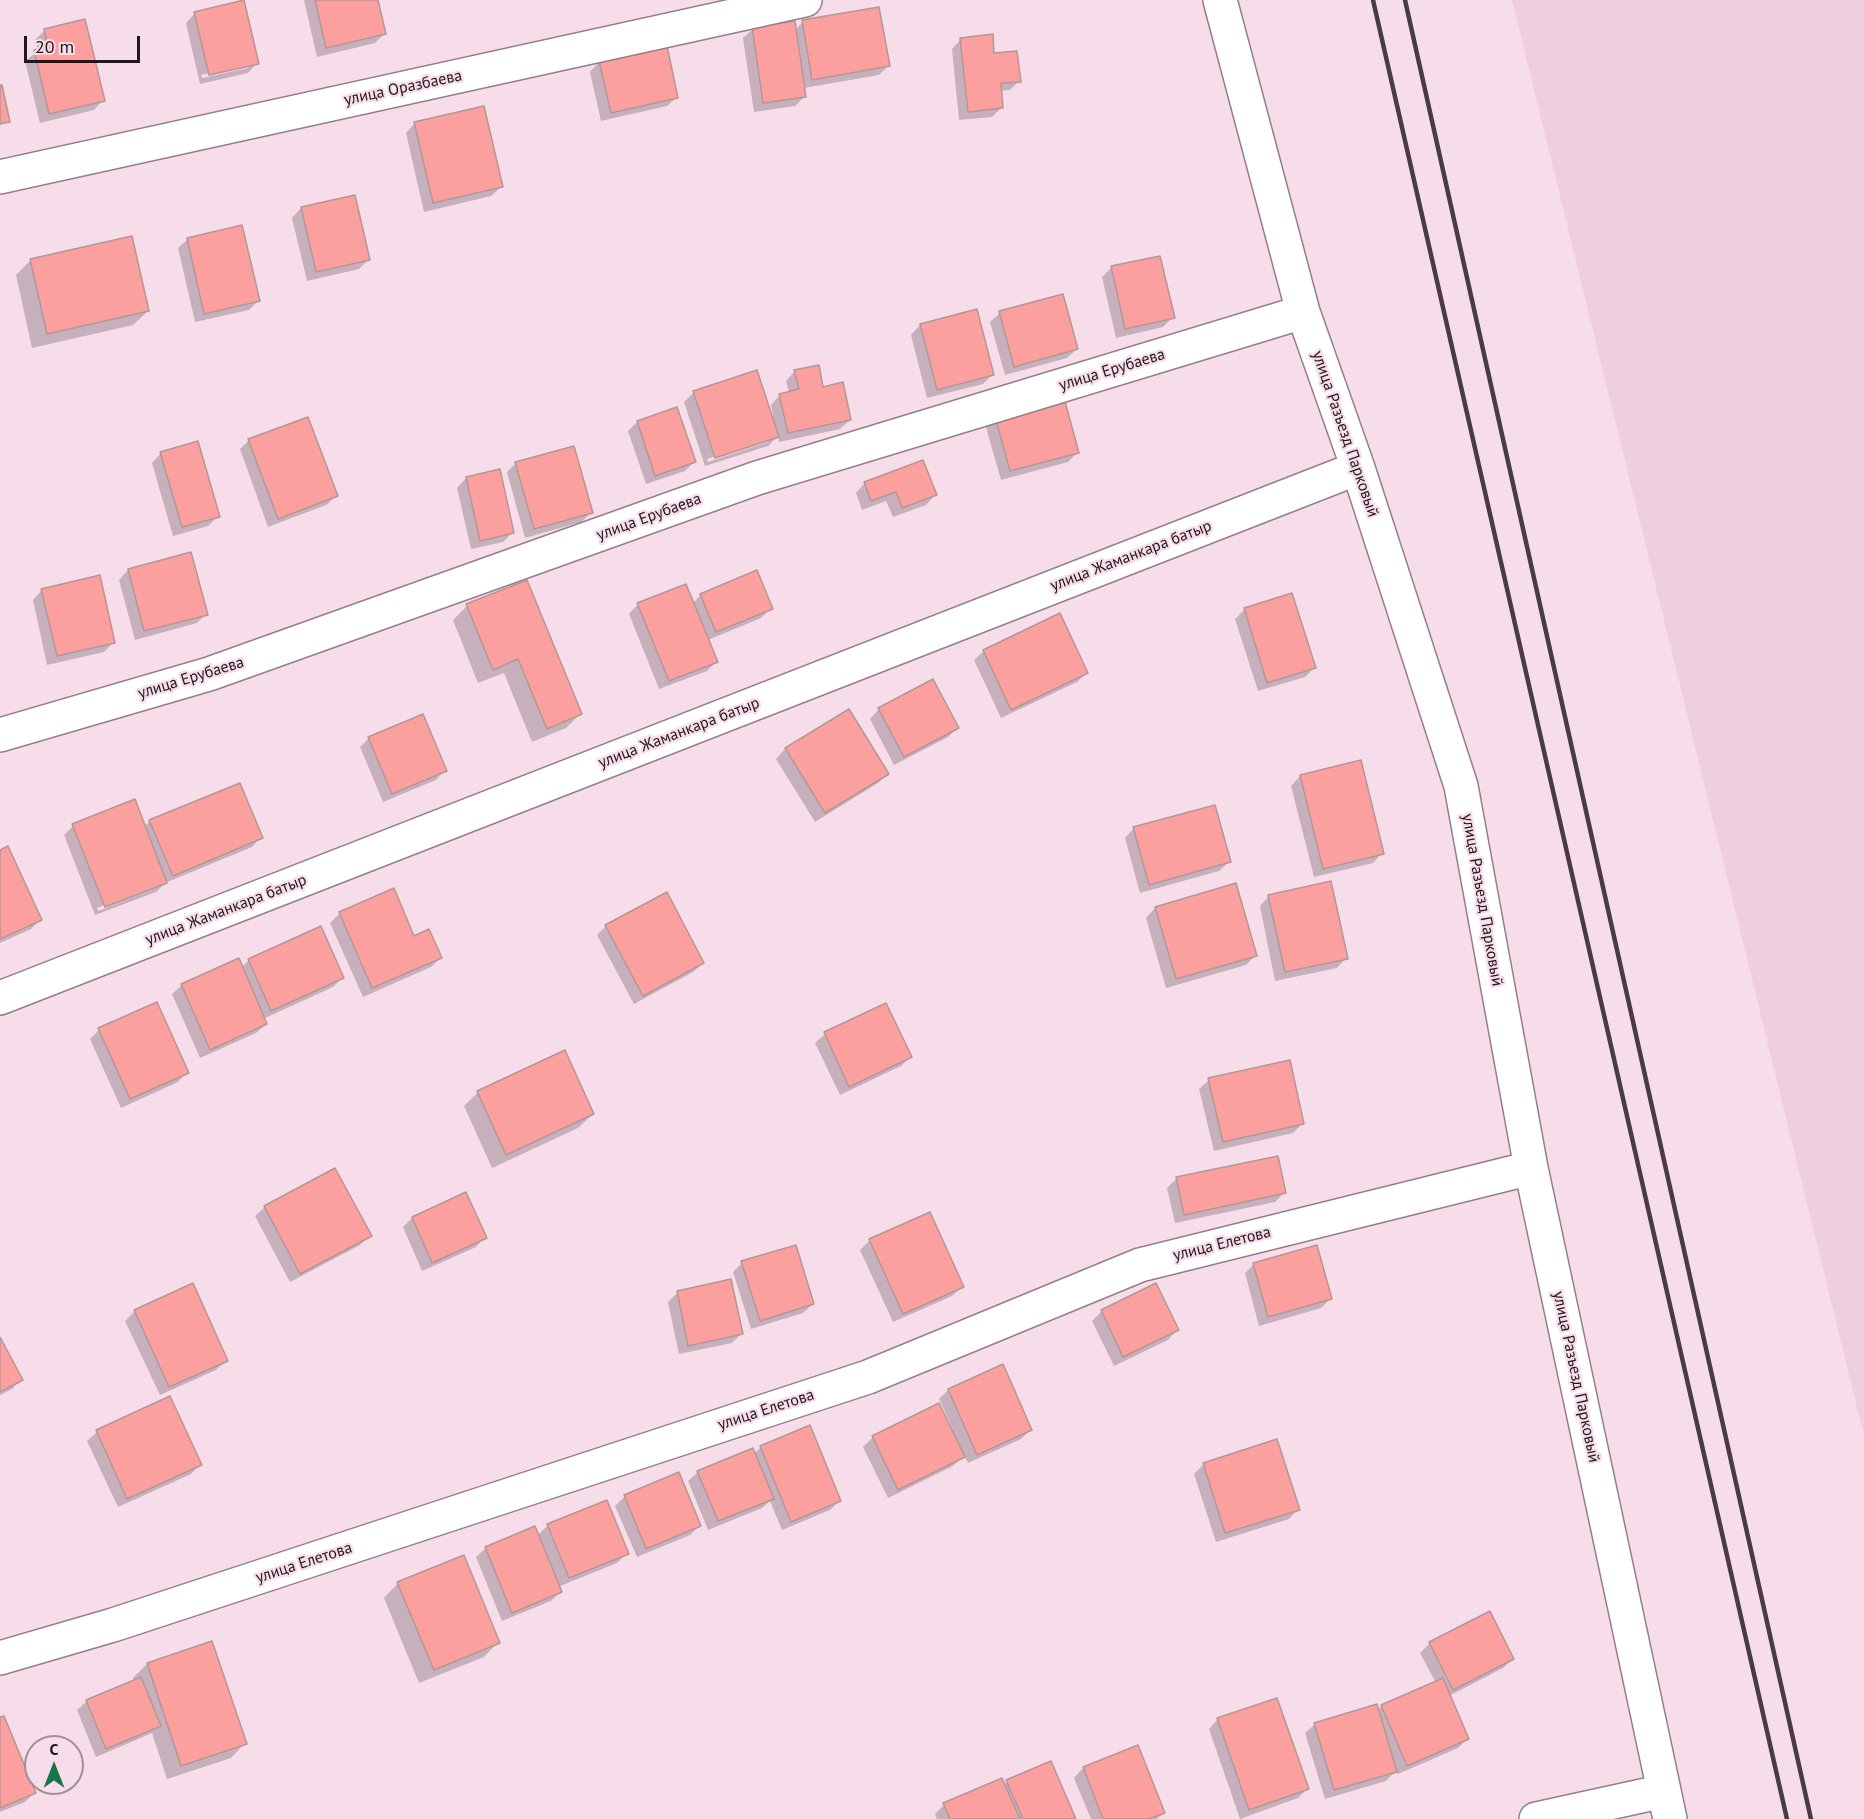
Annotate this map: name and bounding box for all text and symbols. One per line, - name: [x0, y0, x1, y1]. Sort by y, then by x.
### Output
- scale bar: [27, 24, 142, 62]
- text: 20 m: [35, 35, 74, 58]
- street label: улица Оразбаева: [342, 66, 464, 110]
- street label: улица Ерубаева: [1057, 345, 1167, 395]
- street label: улица Разъезд Парковый: [1307, 348, 1383, 520]
- street label: улица Ерубаева: [594, 489, 704, 545]
- street label: улица Жаманкара батыр: [1048, 516, 1214, 596]
- street label: улица Ерубаева: [136, 653, 246, 703]
- street label: улица Жаманкара батыр: [596, 693, 762, 773]
- street label: улица Разъезд Парковый: [1457, 812, 1507, 988]
- street label: улица Жаманкара батыр: [143, 870, 309, 950]
- street label: улица Елетова: [1171, 1223, 1273, 1265]
- street label: улица Разъезд Парковый: [1548, 1290, 1604, 1464]
- street label: улица Елетова: [715, 1385, 817, 1435]
- street label: улица Елетова: [253, 1538, 355, 1588]
- north arrow: [24, 1735, 84, 1795]
- text: С: [50, 1739, 58, 1759]

